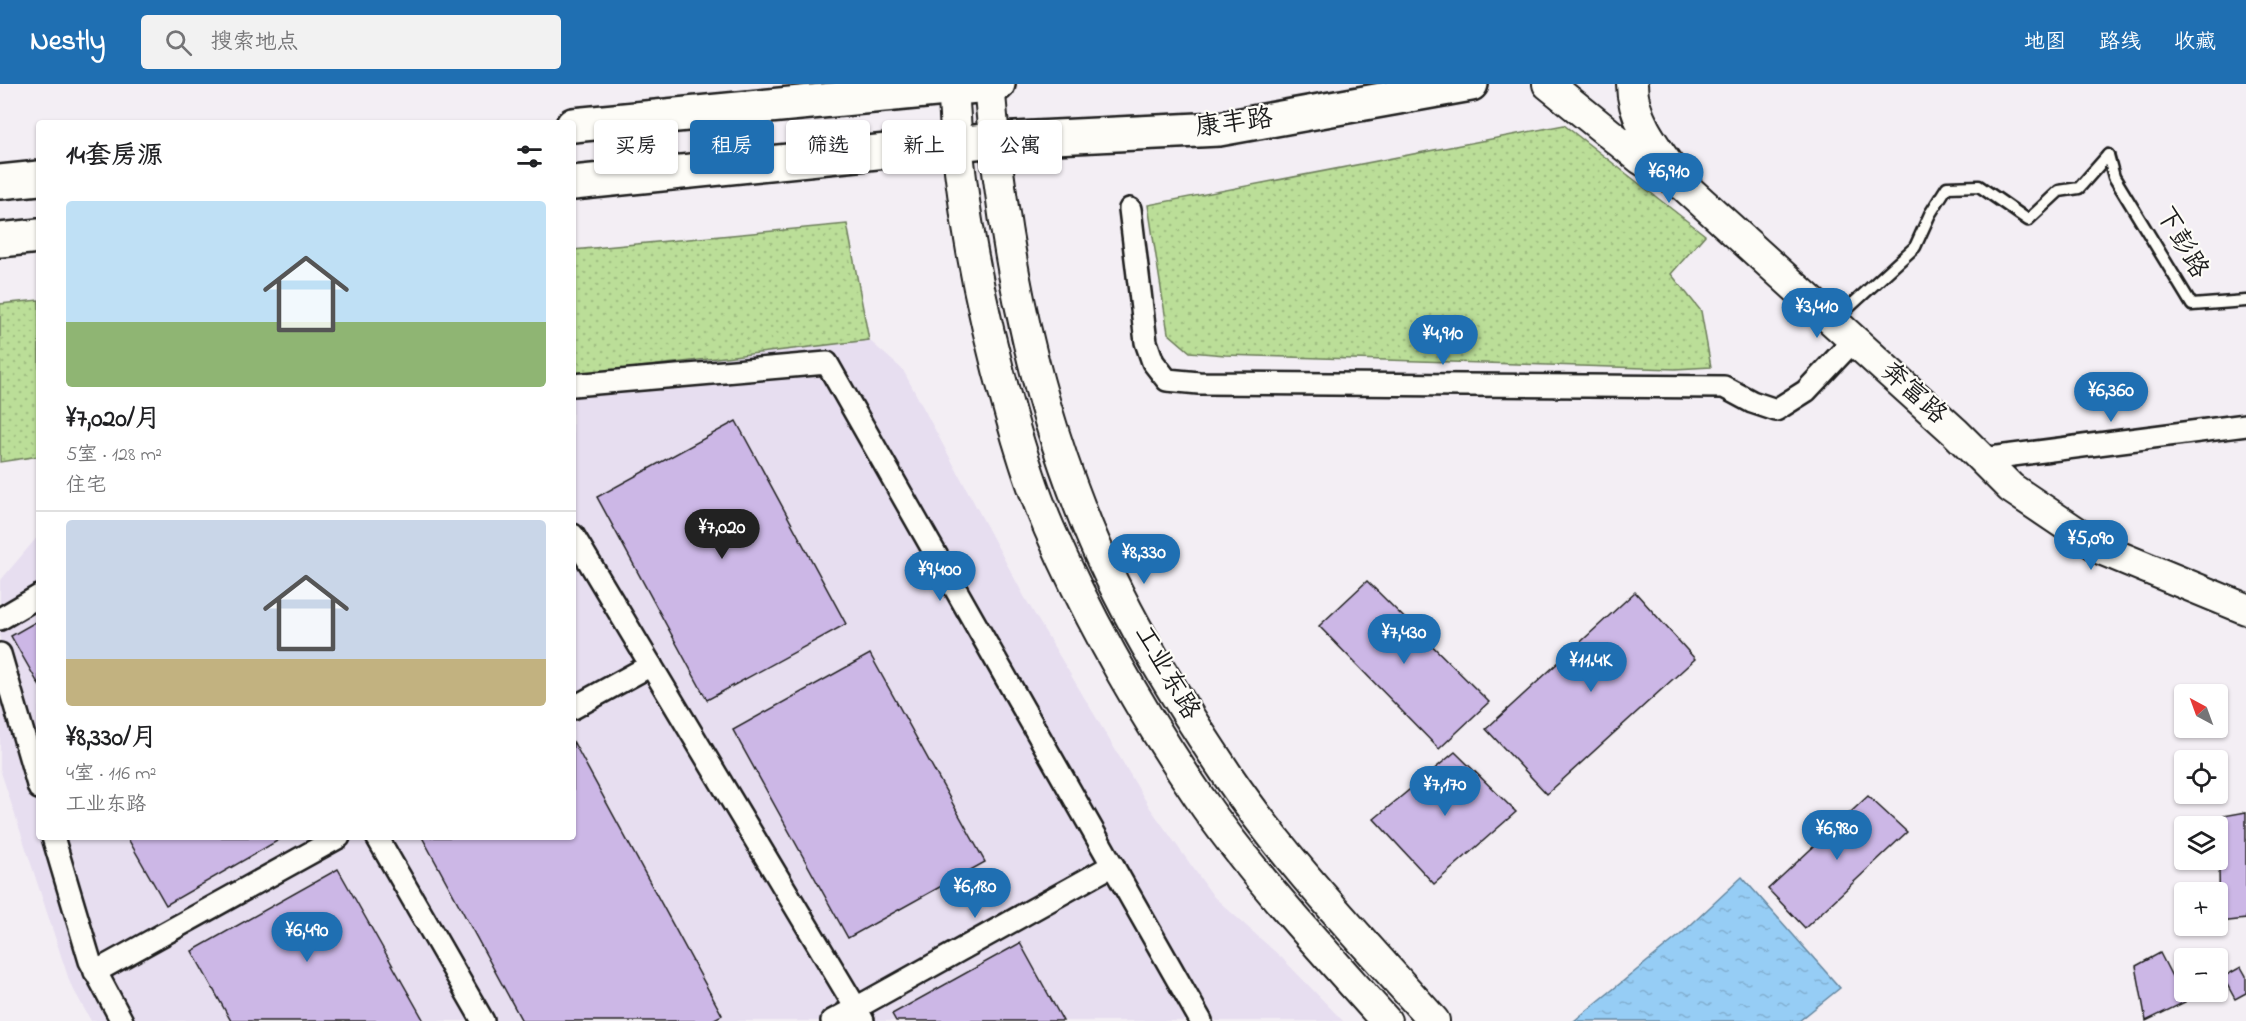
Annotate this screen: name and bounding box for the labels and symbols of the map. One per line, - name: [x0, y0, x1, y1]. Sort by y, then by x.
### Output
- street label: 康丰路: [1193, 100, 1275, 148]
- pin: ¥6,910: [1620, 153, 1718, 204]
- street label: 下彭路: [2145, 200, 2217, 286]
- pin: ¥3,410: [1768, 288, 1866, 339]
- pin: ¥4,910: [1394, 315, 1492, 366]
- street label: 奔富路: [1871, 354, 1955, 434]
- pin: ¥6,360: [2062, 372, 2160, 423]
- pin: ¥7,020: [673, 509, 771, 560]
- pin: ¥5,090: [2042, 520, 2140, 571]
- pin: ¥8,330: [1095, 534, 1193, 585]
- pin: ¥9,400: [891, 551, 989, 602]
- pin: ¥7,430: [1355, 614, 1453, 665]
- street label: 工业东路: [1124, 618, 1208, 728]
- pin: ¥11.4K: [1542, 642, 1640, 693]
- north arrow: [2174, 684, 2228, 738]
- pin: ¥7,170: [1396, 766, 1494, 817]
- pin: ¥6,980: [1788, 810, 1886, 861]
- pin: ¥6,180: [926, 868, 1024, 919]
- pin: ¥6,490: [258, 912, 356, 963]

